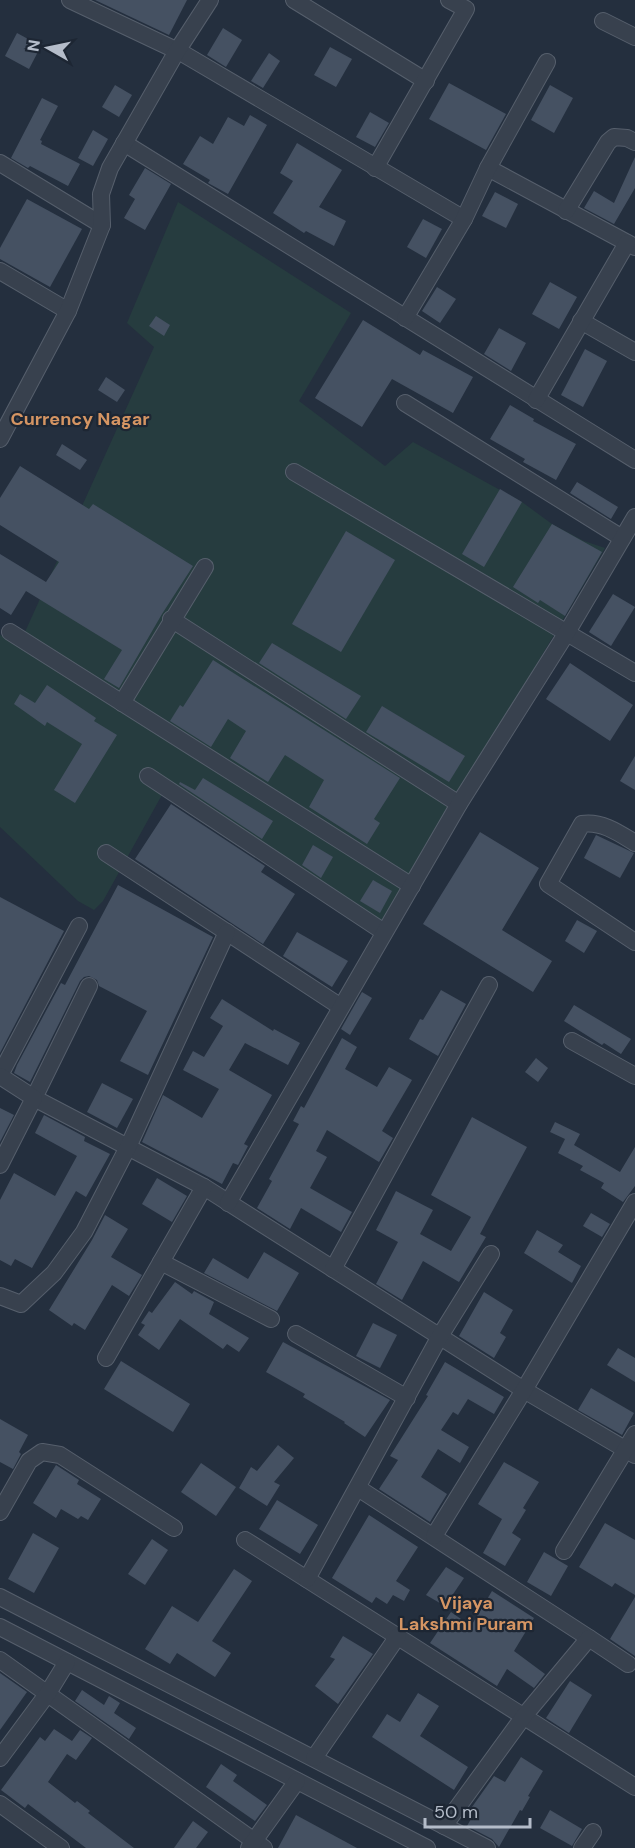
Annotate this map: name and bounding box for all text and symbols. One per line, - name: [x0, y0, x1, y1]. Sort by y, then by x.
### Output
- north arrow: [18, 18, 78, 78]
- text: N: [22, 38, 45, 53]
- district label: Currency Nagar: [10, 407, 150, 431]
- district label: Vijaya Lakshmi Puram: [399, 1591, 533, 1636]
- scale bar: [425, 1791, 530, 1829]
- text: 50 m: [434, 1800, 478, 1824]

